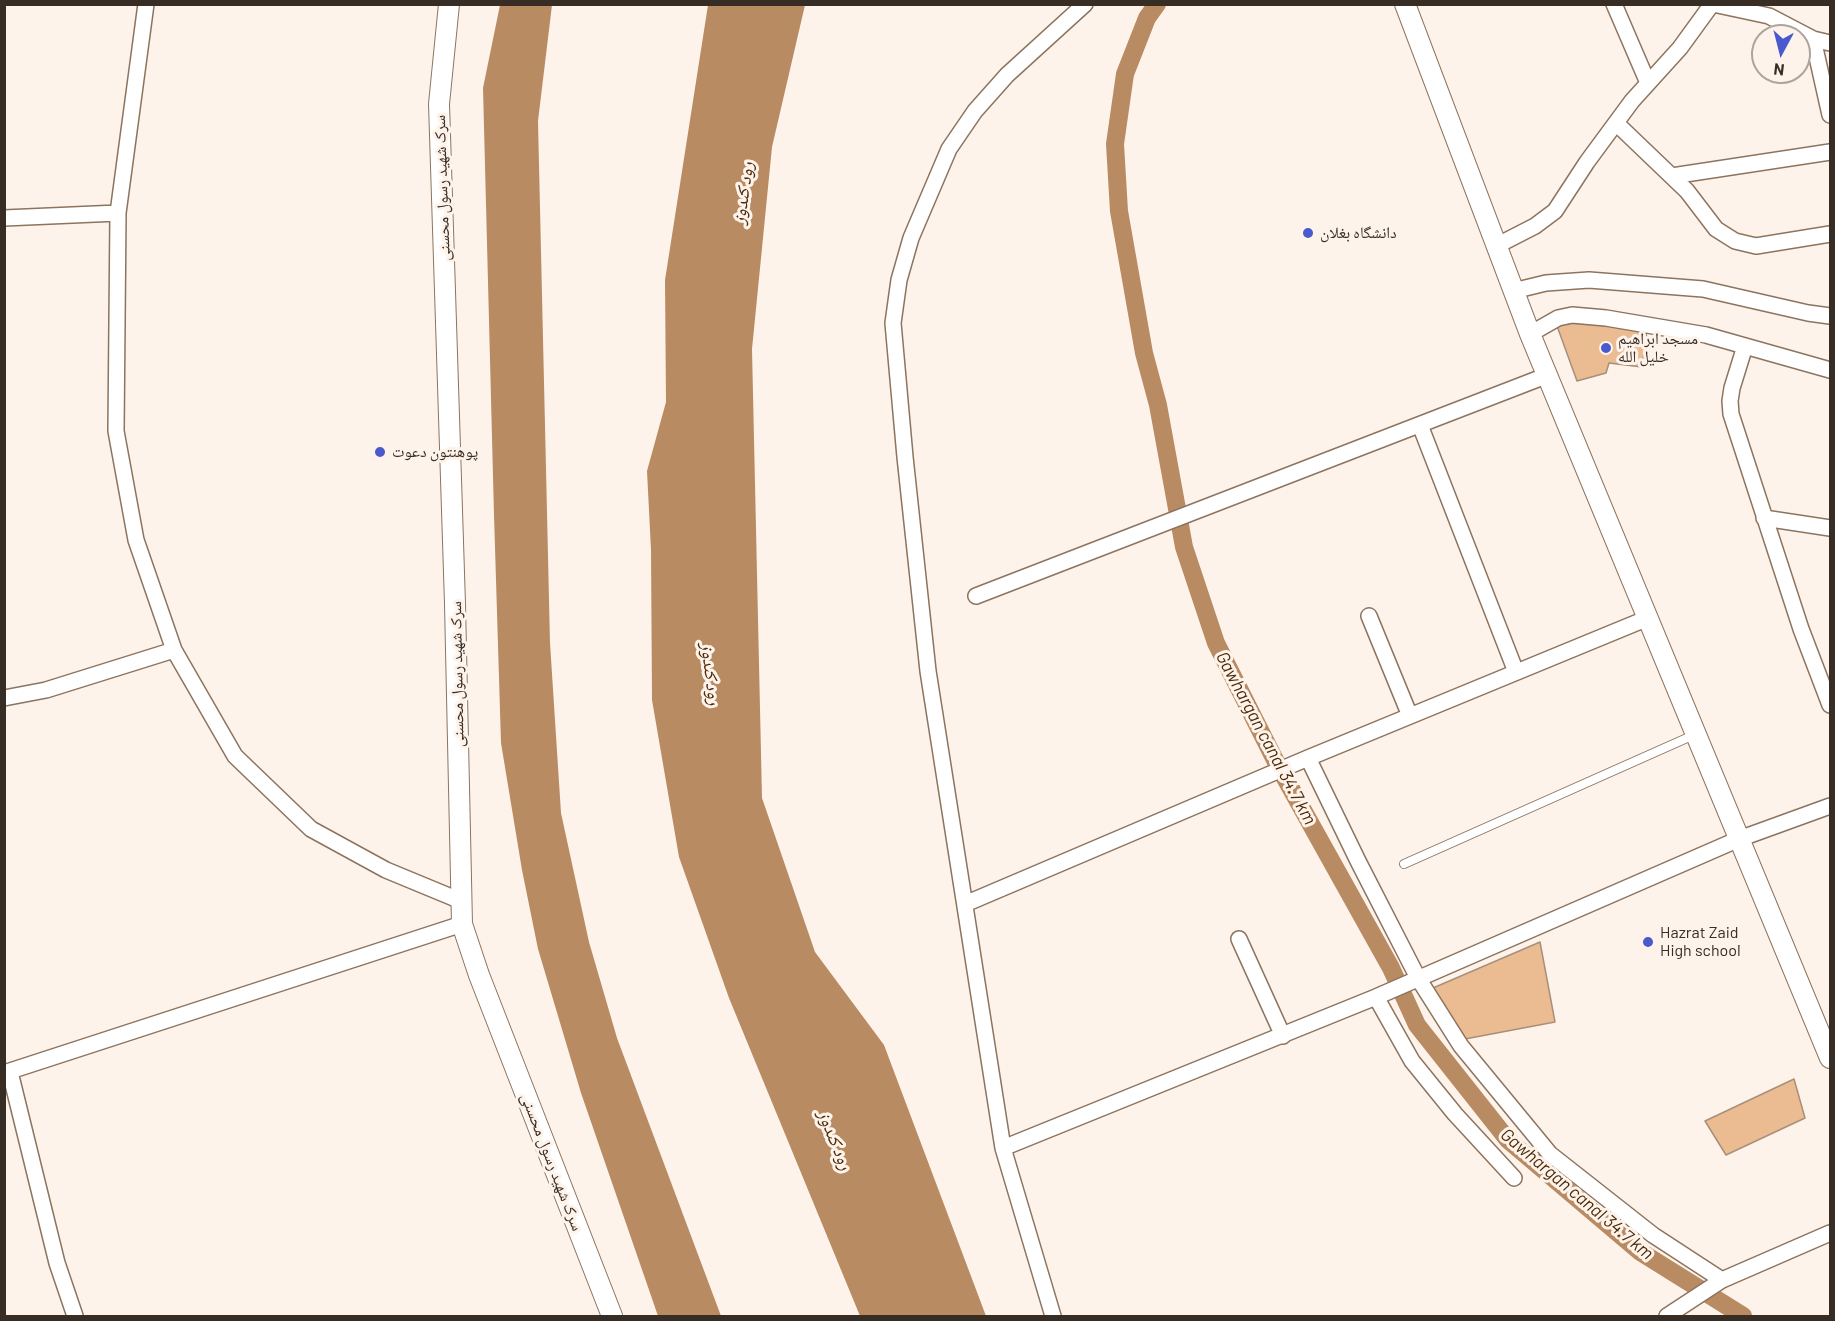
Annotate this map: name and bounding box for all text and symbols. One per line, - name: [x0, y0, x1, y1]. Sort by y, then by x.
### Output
- north arrow: [1751, 24, 1811, 84]
- text: N: [1773, 60, 1785, 80]
- street label: سرک شهید رسول محسنی: [430, 115, 454, 261]
- water label: رود کندوز: [728, 160, 758, 226]
- place label: دانشگاه بغلان: [1320, 223, 1397, 243]
- marker: دانشگاه بغلان: [1301, 226, 1315, 240]
- place label: مسجد ابراهیم خلیل الله: [1618, 329, 1698, 367]
- marker: مسجد ابراهیم خلیل الله: [1599, 341, 1613, 355]
- place label: پوهنتون دعوت: [392, 442, 478, 462]
- marker: پوهنتون دعوت: [373, 445, 387, 459]
- street label: سرک شهید رسول محسنی: [446, 601, 468, 747]
- water label: رود کندوز: [696, 641, 726, 707]
- water label: Gawhargan canal 34.7 km: [1211, 648, 1321, 828]
- place label: Hazrat Zaid High school: [1660, 923, 1741, 961]
- marker: Hazrat Zaid High school: [1641, 935, 1655, 949]
- street label: سرک شهید رسول محسنی: [517, 1090, 587, 1234]
- water label: رود کندوز: [813, 1107, 857, 1173]
- water label: Gawhargan canal 34.7 km: [1496, 1124, 1658, 1264]

